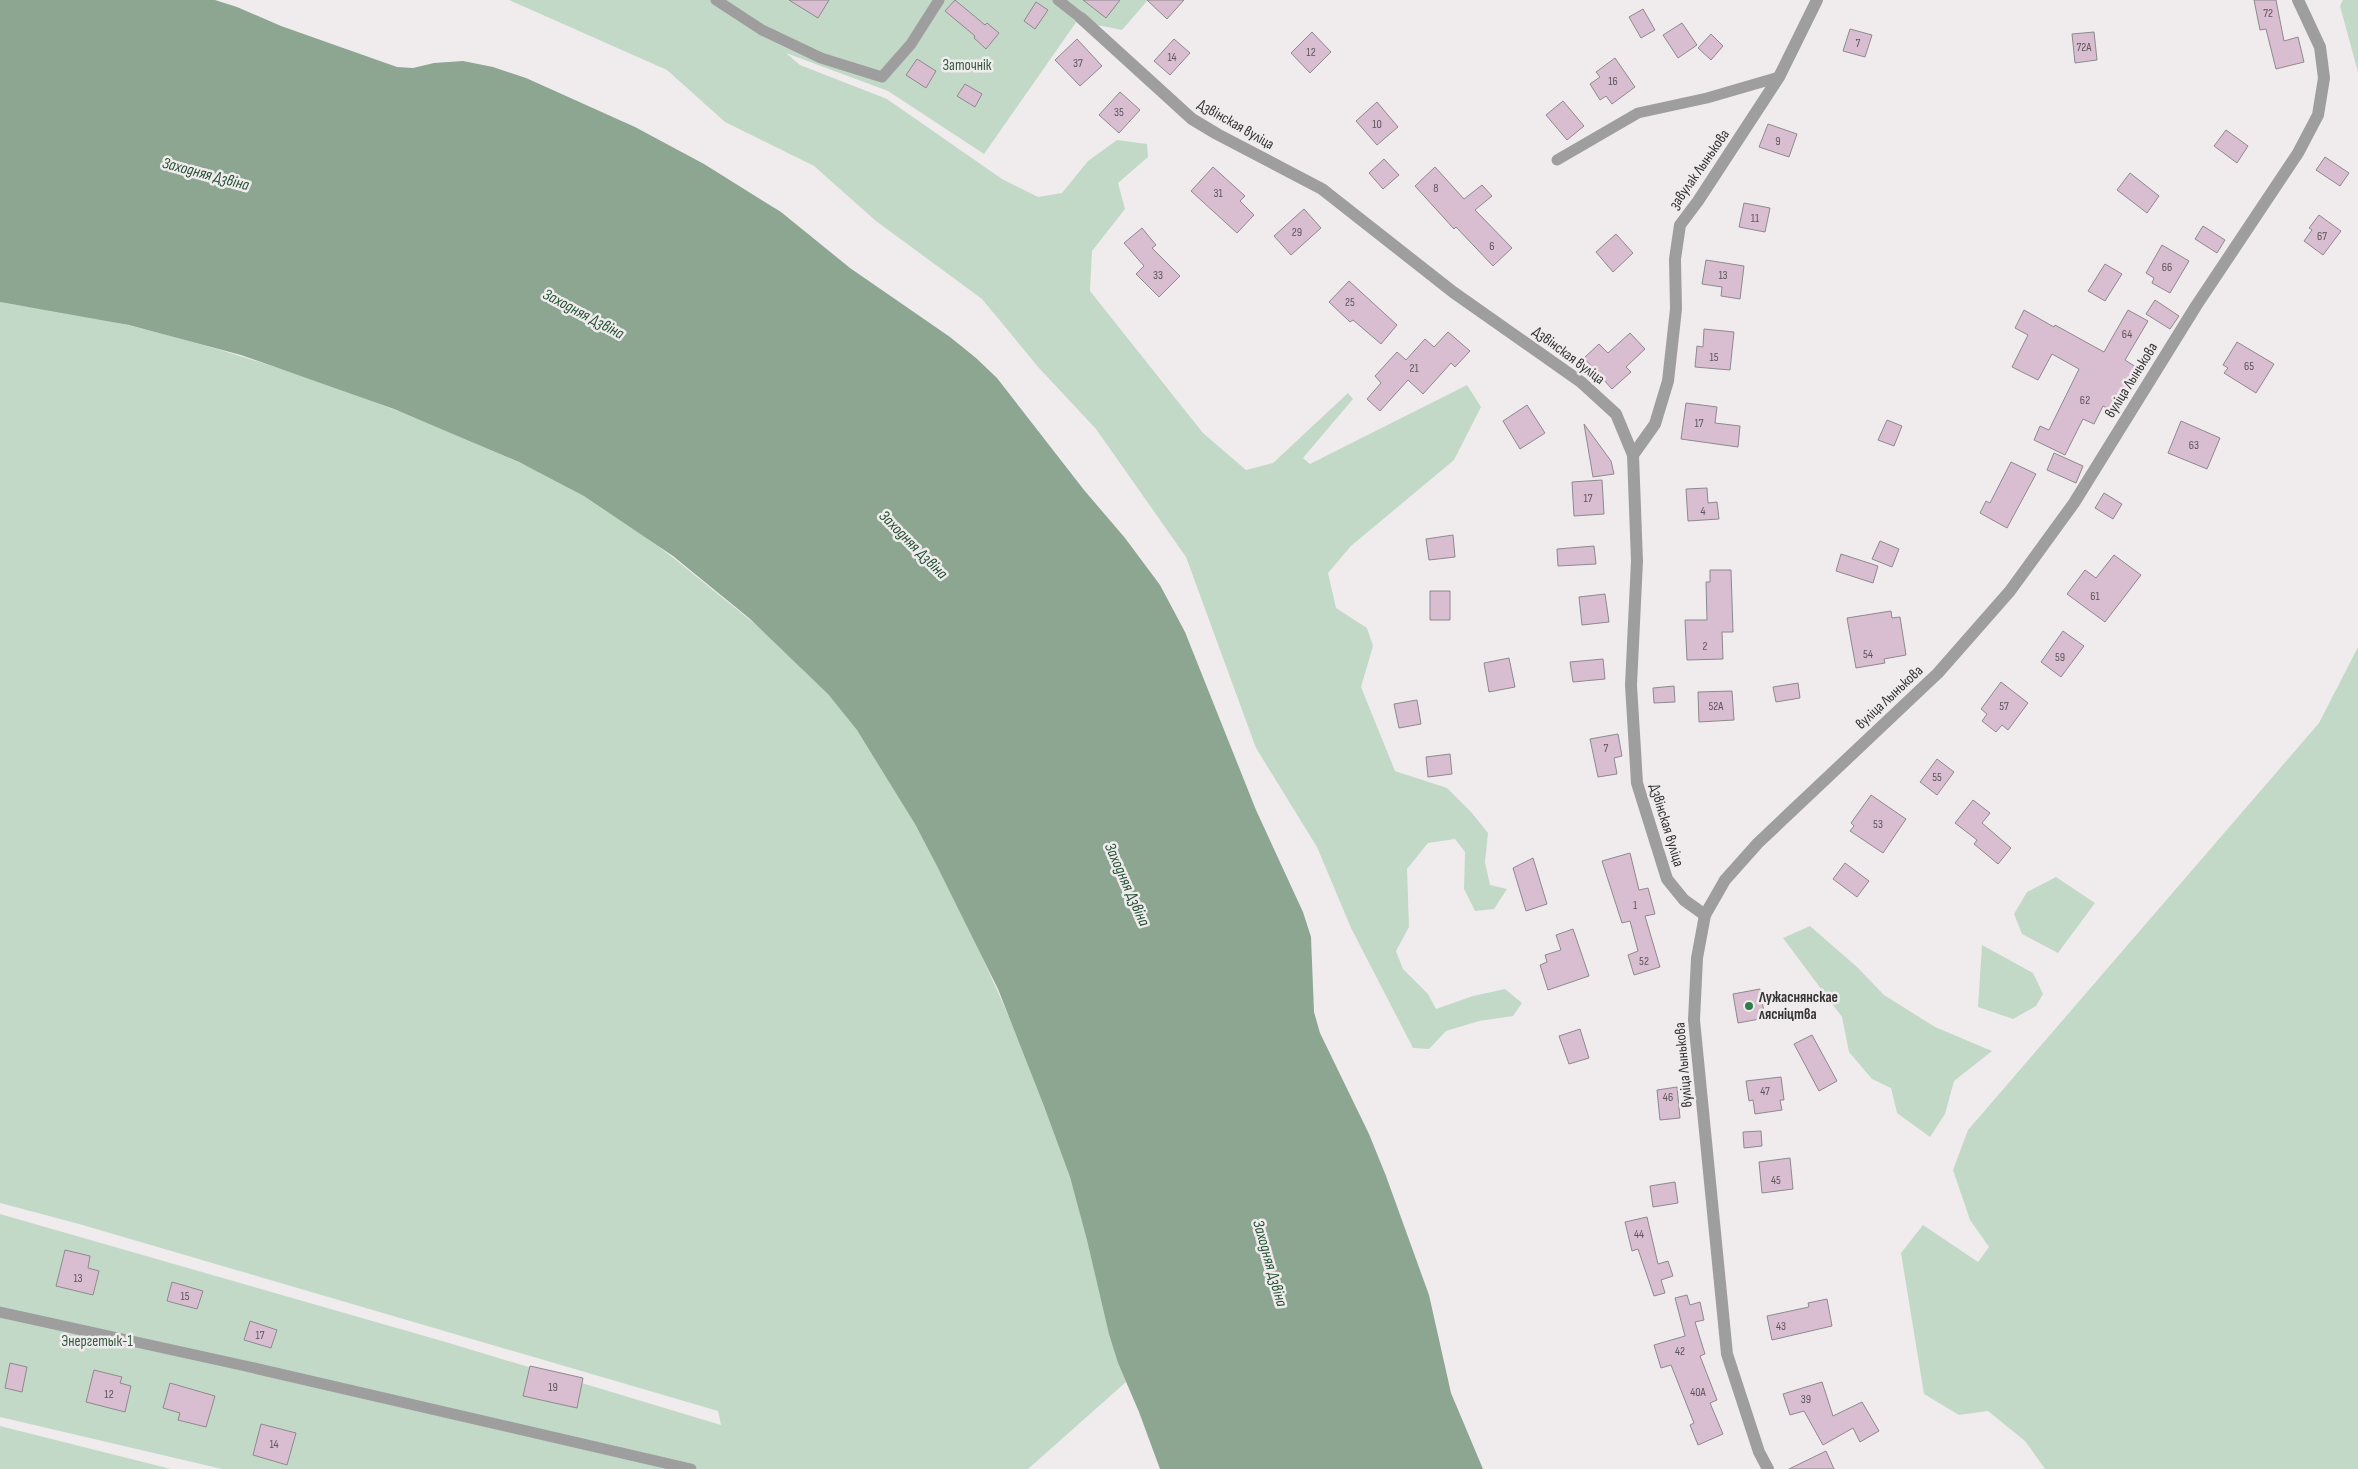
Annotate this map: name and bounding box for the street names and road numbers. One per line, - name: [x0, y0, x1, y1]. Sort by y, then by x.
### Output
- street label: Дзвінская вуліца: [1194, 95, 1278, 154]
- street label: завулак Лынькова: [1665, 125, 1734, 213]
- street label: Дзвінская вуліца: [1529, 322, 1609, 389]
- street label: вуліца Лынькова: [2101, 339, 2162, 422]
- street label: вуліца Лынькова: [1852, 661, 1927, 733]
- street label: Дзвінская вуліца: [1645, 781, 1688, 869]
- street label: вуліца Лынькова: [1670, 1021, 1697, 1108]

